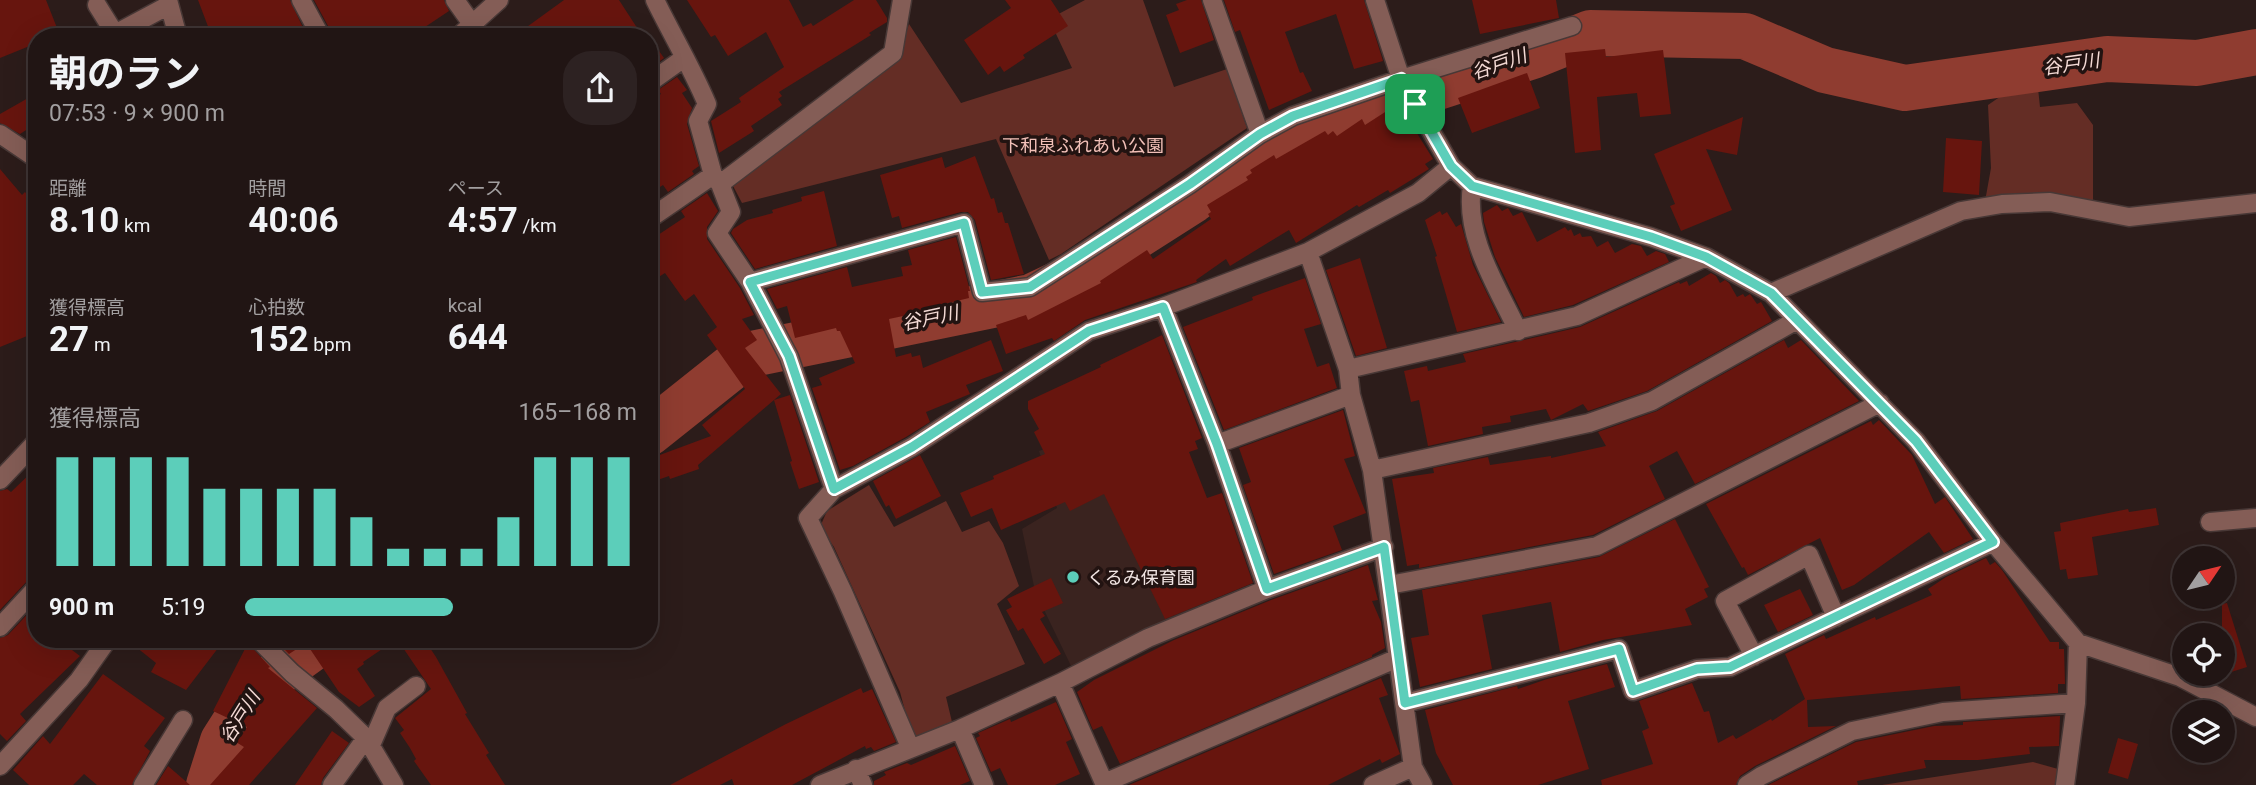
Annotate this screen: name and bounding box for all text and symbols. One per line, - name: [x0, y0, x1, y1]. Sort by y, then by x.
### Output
- water label: 谷戸川: [1468, 43, 1532, 84]
- water label: 谷戸川: [2041, 48, 2103, 79]
- button: share: [563, 51, 637, 125]
- text: 朝のラン: [49, 52, 201, 96]
- pin: [1385, 74, 1445, 134]
- icon: arrive: [1396, 85, 1434, 123]
- text: 07:53 · 9 × 900 m: [49, 100, 225, 127]
- park label: 下和泉ふれあい公園: [1002, 135, 1164, 156]
- text: 距離: [49, 177, 87, 200]
- text: 時間: [248, 177, 286, 200]
- text: ペース: [448, 177, 504, 200]
- text: 8.10: [49, 200, 119, 241]
- text: 40:06: [248, 200, 339, 241]
- text: 4:57: [448, 200, 518, 241]
- text: km: [119, 214, 150, 237]
- text: /km: [518, 214, 557, 237]
- text: kcal: [448, 294, 482, 317]
- text: 獲得標高: [49, 296, 125, 319]
- text: 心拍数: [248, 296, 305, 319]
- water label: 谷戸川: [900, 300, 962, 335]
- text: 644: [448, 317, 508, 358]
- text: 27: [49, 319, 89, 360]
- text: 152: [248, 319, 309, 360]
- text: m: [89, 333, 111, 356]
- text: bpm: [309, 333, 351, 356]
- text: 165–168 m: [518, 399, 637, 426]
- text: 獲得標高: [49, 405, 141, 432]
- north arrow: [2172, 546, 2235, 609]
- map controls: [2172, 546, 2235, 763]
- place label: くるみ保育園: [1087, 567, 1195, 588]
- marker: くるみ保育園: [1065, 569, 1081, 585]
- text: 900 m: [49, 594, 114, 621]
- text: 5:19: [161, 594, 205, 621]
- button: locate: [2172, 623, 2235, 686]
- water label: 谷戸川: [215, 685, 266, 747]
- button: layers: [2172, 700, 2235, 763]

